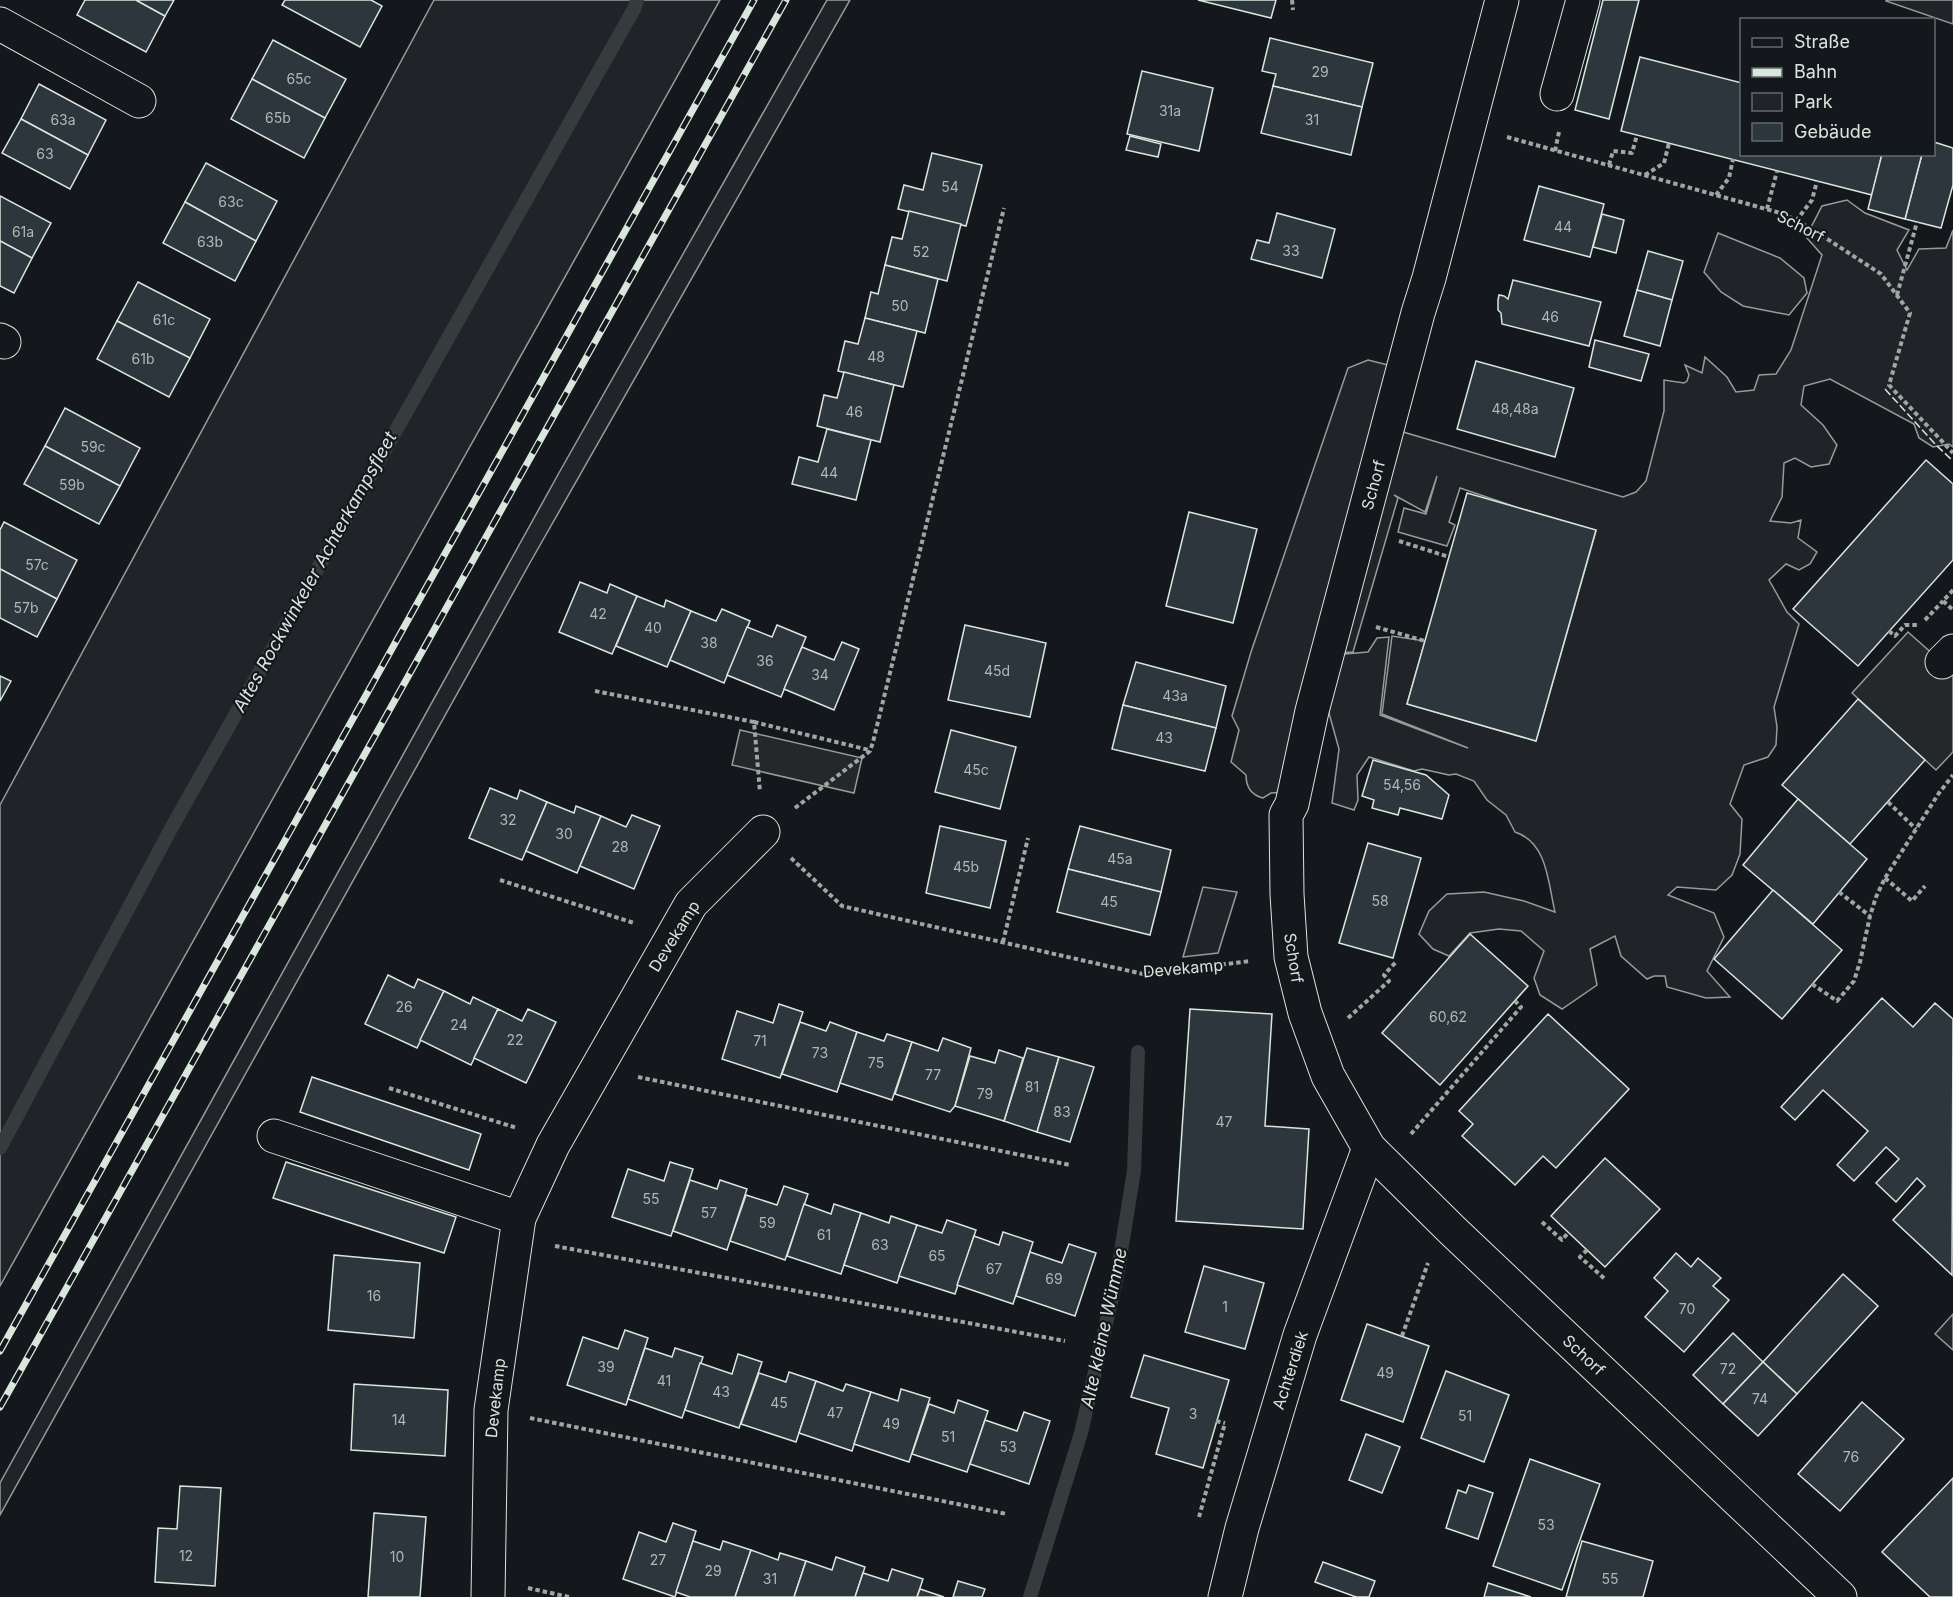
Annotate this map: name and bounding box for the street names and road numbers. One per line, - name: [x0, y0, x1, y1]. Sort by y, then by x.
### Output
- street label: Schorf: [1774, 206, 1828, 246]
- street label: Schorf: [1357, 458, 1389, 512]
- street label: Devekamp: [644, 897, 704, 975]
- street label: Schorf: [1280, 931, 1308, 985]
- street label: Devekamp: [1142, 955, 1224, 981]
- street label: Achterdiek: [1268, 1328, 1312, 1412]
- street label: Schorf: [1559, 1330, 1609, 1380]
- street label: Devekamp: [481, 1357, 509, 1439]

